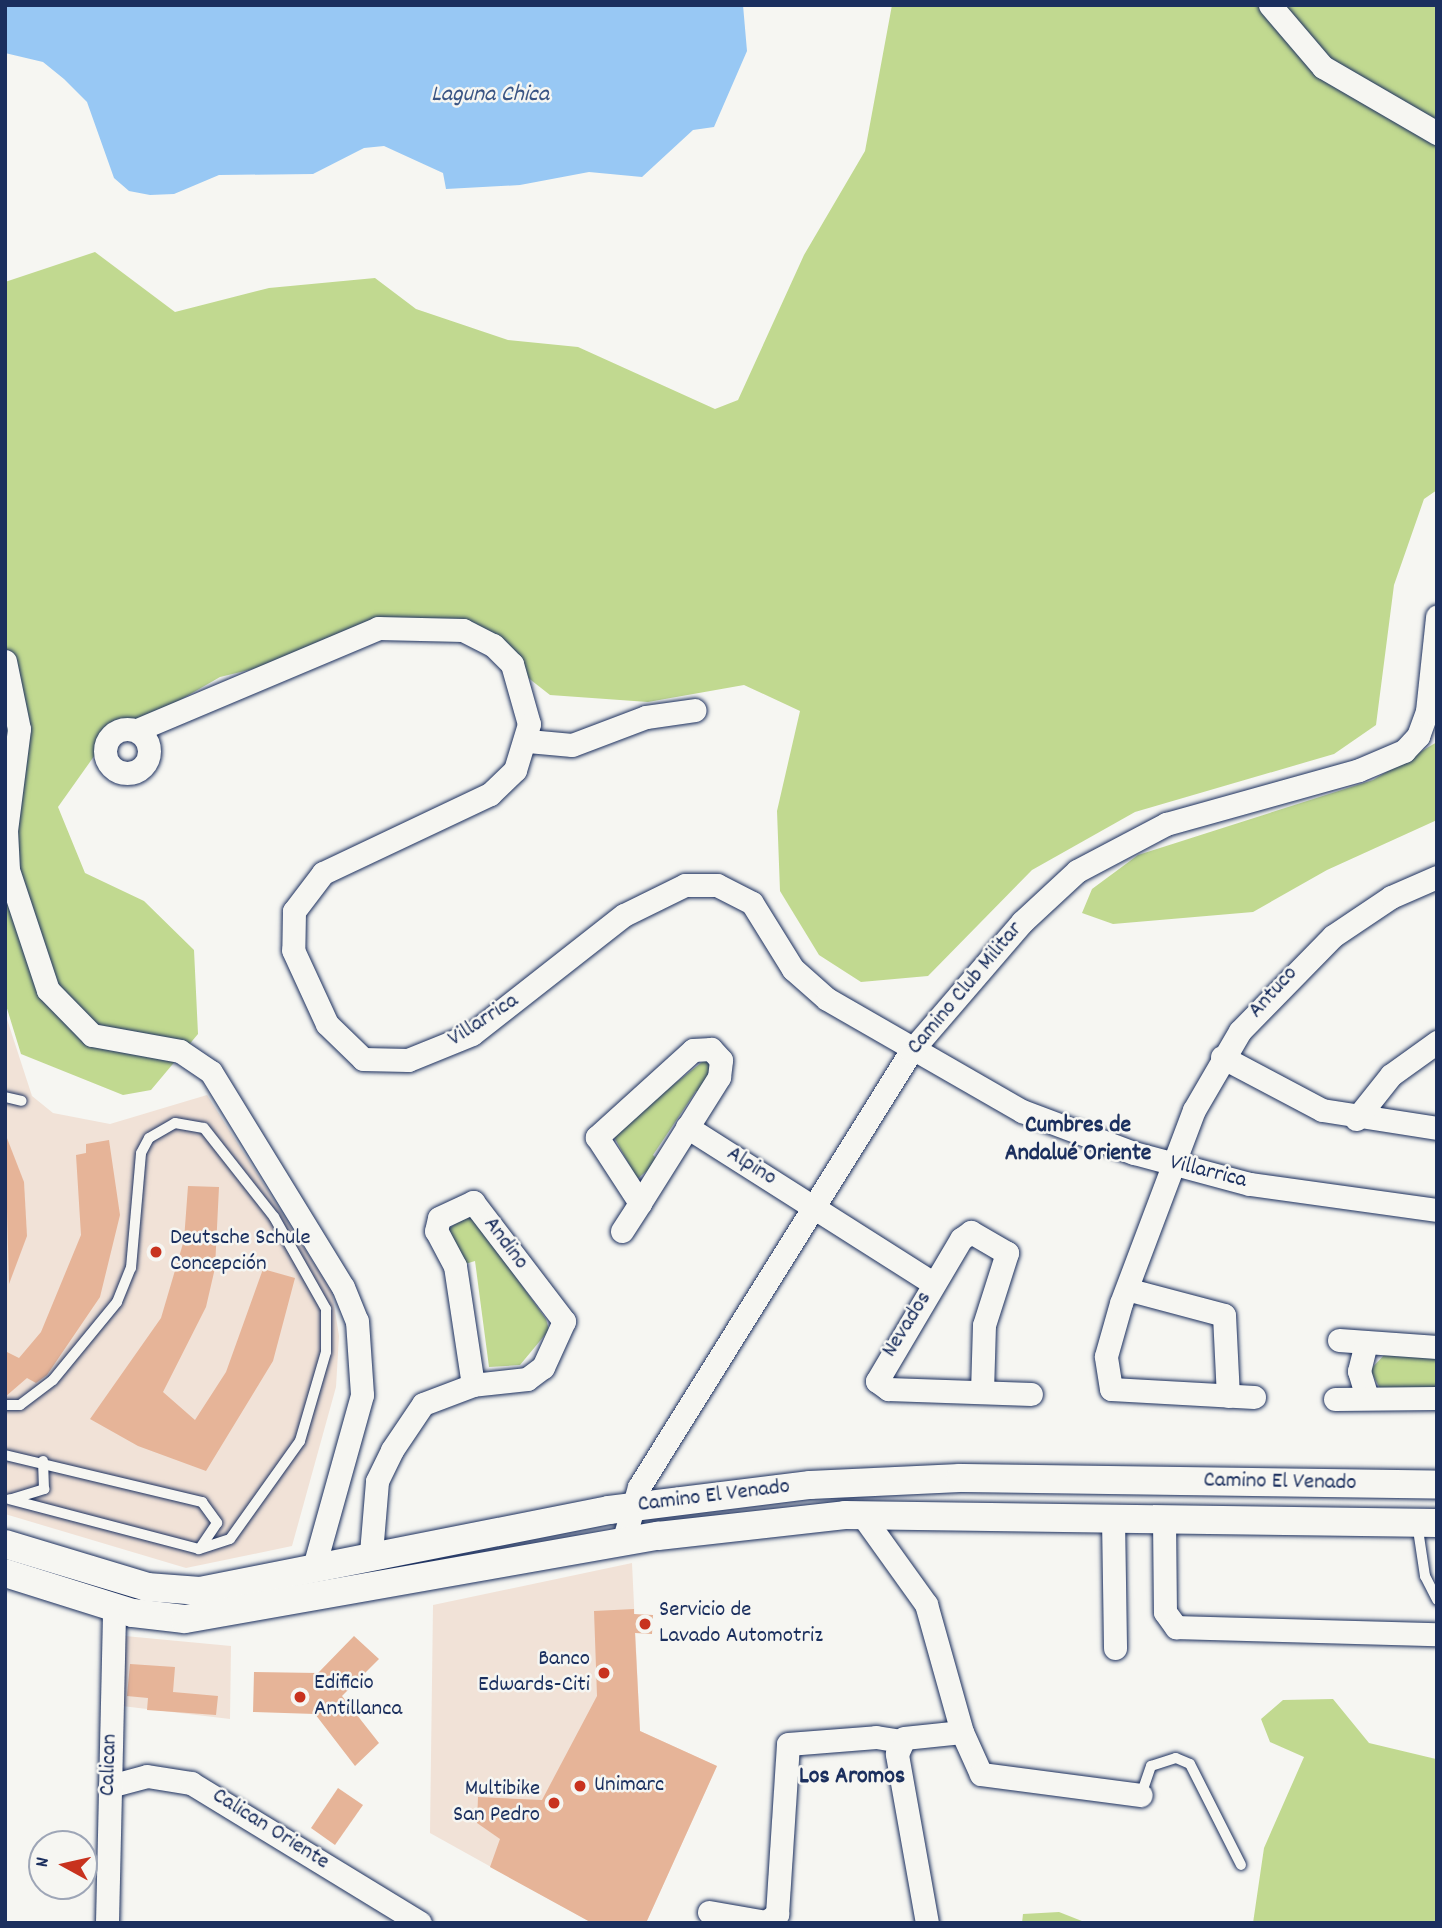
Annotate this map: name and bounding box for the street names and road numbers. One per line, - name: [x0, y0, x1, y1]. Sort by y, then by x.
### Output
- street label: Camino Club Militar: [902, 917, 1030, 1061]
- street label: Antuco: [1243, 961, 1305, 1025]
- street label: Villarrica: [444, 988, 524, 1054]
- street label: Alpino: [721, 1141, 781, 1193]
- street label: Villarrica: [1167, 1150, 1249, 1196]
- street label: Andino: [476, 1212, 534, 1276]
- street label: Nevados: [877, 1287, 939, 1363]
- street label: Camino El Venado: [1203, 1468, 1357, 1498]
- street label: Camino El Venado: [636, 1474, 792, 1520]
- street label: Calican: [95, 1733, 125, 1797]
- street label: Calican Oriente: [206, 1783, 334, 1877]

